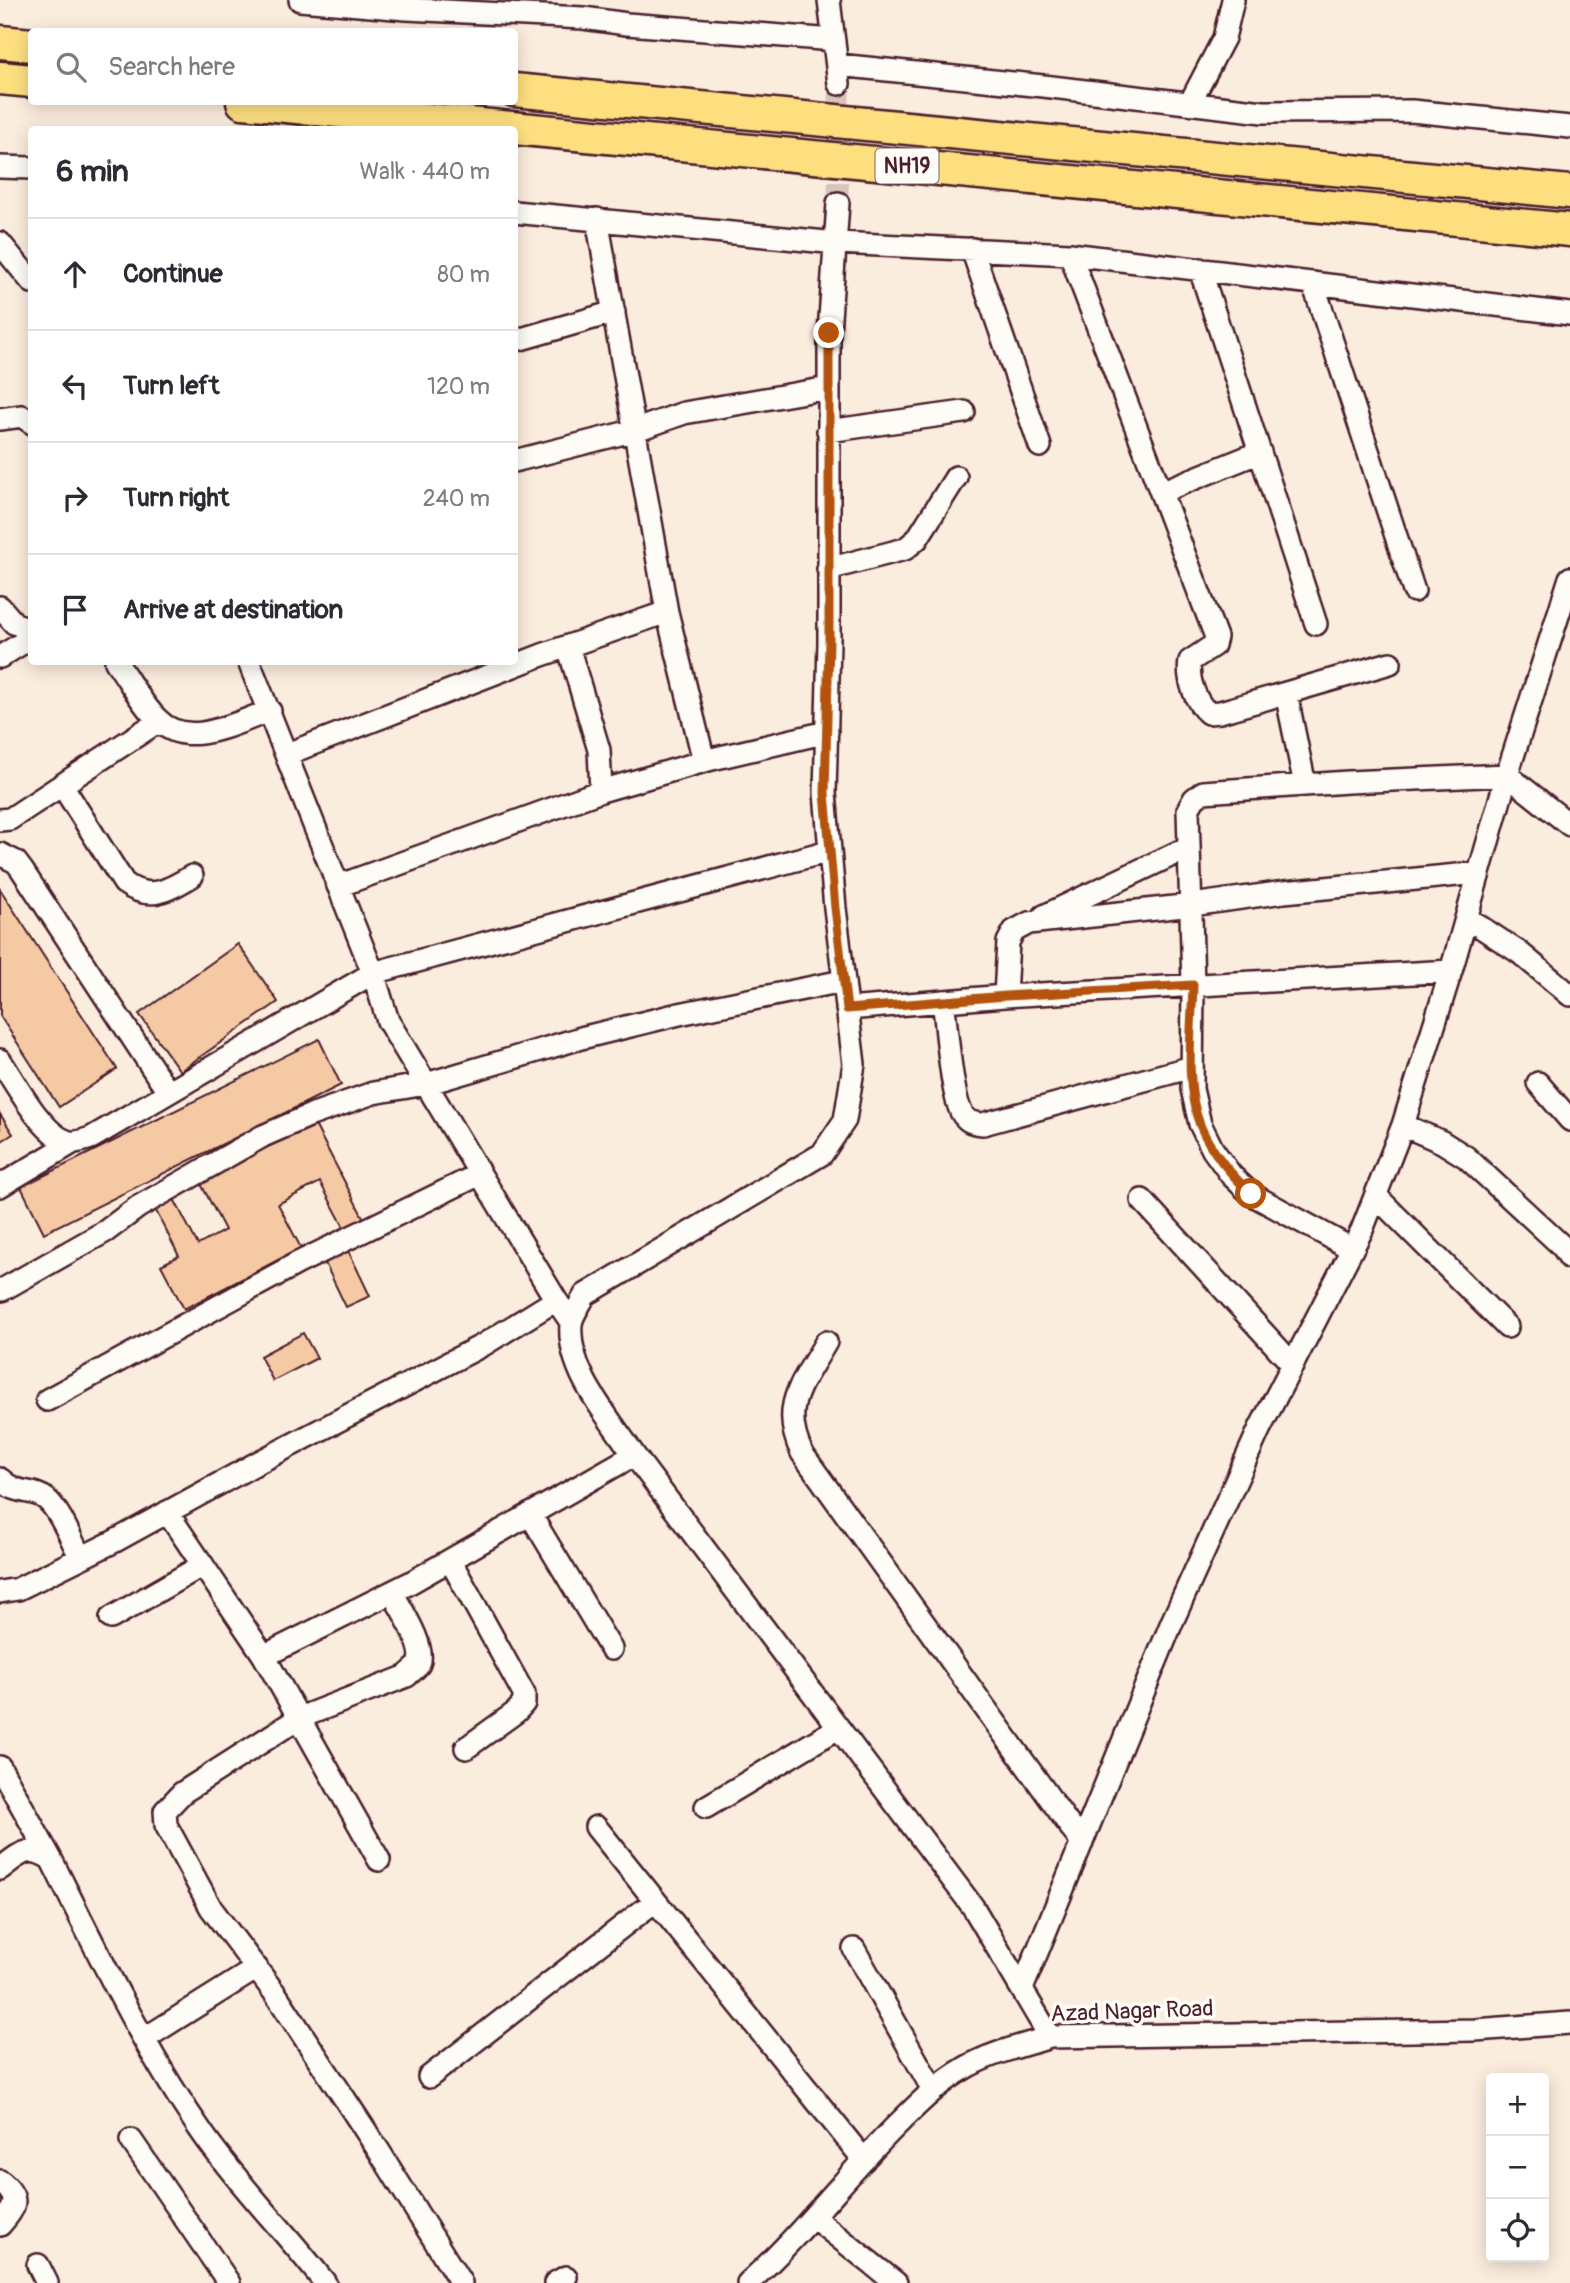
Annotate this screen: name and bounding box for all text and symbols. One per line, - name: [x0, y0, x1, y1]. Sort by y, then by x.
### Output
- search box: [28, 28, 518, 105]
- icon: search: [52, 48, 90, 86]
- text: Search here: [108, 51, 235, 83]
- road number: NH19: [876, 148, 939, 184]
- text: 6 min: [56, 153, 129, 190]
- text: Walk · 440 m: [359, 157, 490, 186]
- icon: ahead: [56, 255, 94, 293]
- text: Continue: [123, 258, 223, 290]
- text: 80 m: [437, 260, 490, 289]
- route end: [813, 317, 844, 348]
- icon: left: [56, 367, 94, 405]
- text: Turn left: [123, 370, 219, 402]
- text: 120 m: [427, 372, 490, 401]
- icon: right: [56, 479, 94, 517]
- text: Turn right: [123, 482, 229, 514]
- text: 240 m: [423, 484, 490, 513]
- icon: arrive: [56, 591, 94, 629]
- text: Arrive at destination: [123, 594, 343, 626]
- route start: [1235, 1178, 1266, 1209]
- street label: Azad Nagar Road: [1050, 1994, 1214, 2028]
- map controls: [1486, 2073, 1549, 2262]
- button: +: [1486, 2073, 1549, 2136]
- button: −: [1486, 2136, 1549, 2199]
- button: locate: [1486, 2199, 1549, 2262]

